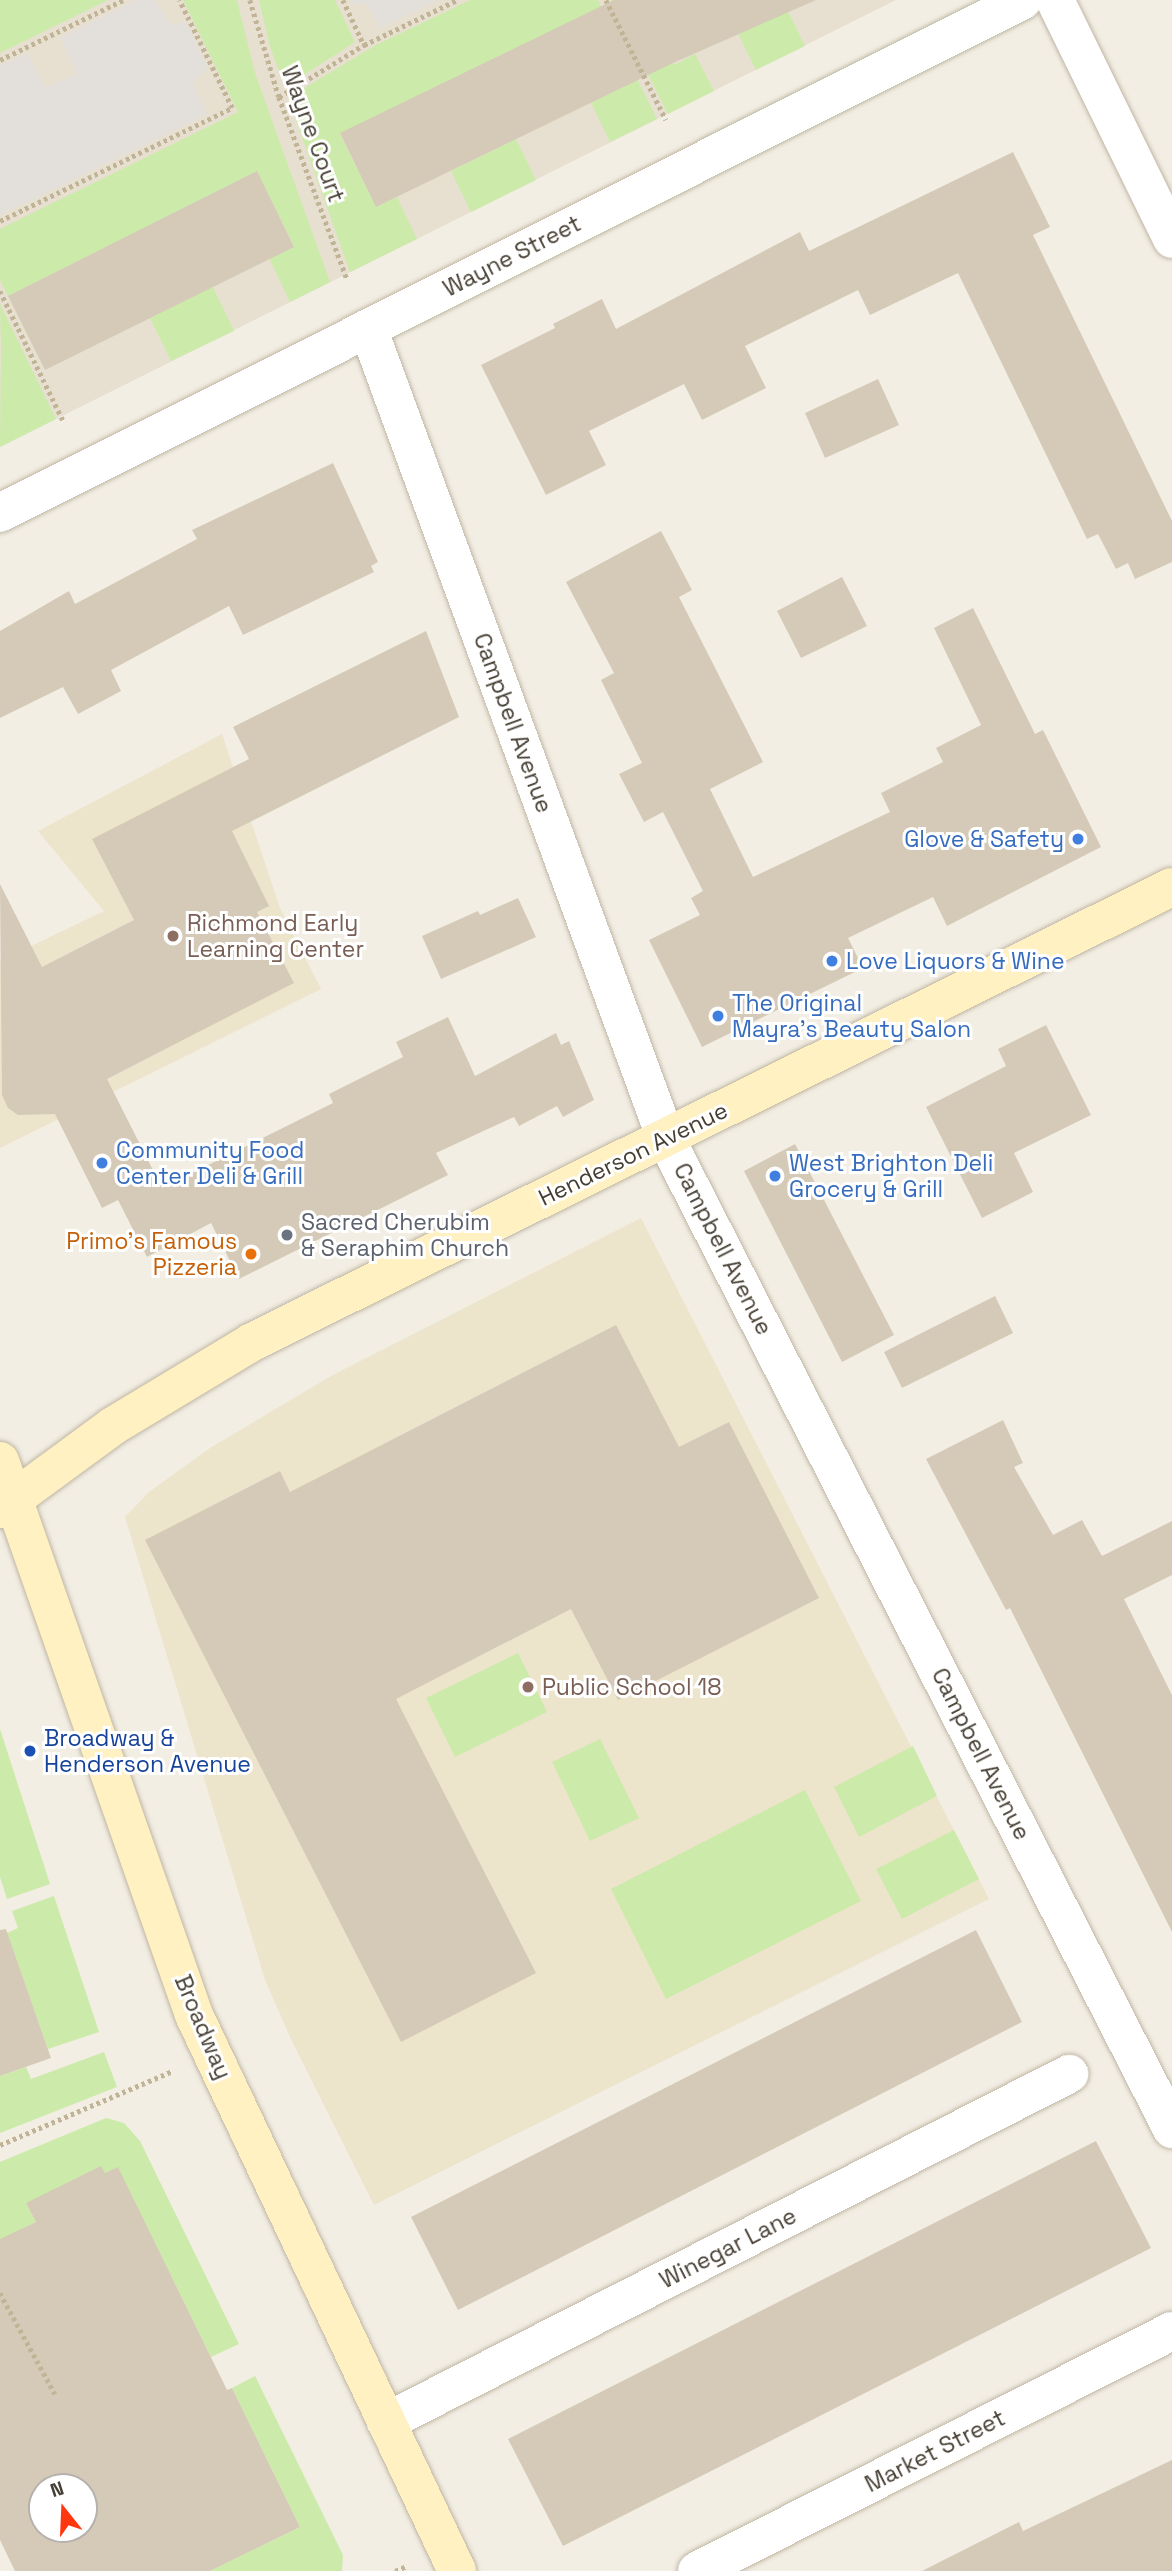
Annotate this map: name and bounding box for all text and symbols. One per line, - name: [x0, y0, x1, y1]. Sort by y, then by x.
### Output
- street label: Wayne Court: [276, 62, 350, 206]
- street label: Wayne Street: [439, 209, 585, 303]
- street label: Campbell Avenue: [468, 629, 558, 817]
- place label: Glove & Safety: [904, 825, 1064, 853]
- marker: Glove & Safety: [1070, 831, 1086, 847]
- place label: Richmond Early Learning Center: [187, 909, 364, 963]
- marker: Richmond Early Learning Center: [165, 928, 181, 944]
- place label: Love Liquors & Wine: [846, 947, 1065, 975]
- marker: Love Liquors & Wine: [824, 953, 840, 969]
- place label: The Original Mayra's Beauty Salon: [732, 989, 971, 1043]
- marker: The Original Mayra's Beauty Salon: [710, 1008, 726, 1024]
- street label: Henderson Avenue: [534, 1096, 732, 1212]
- place label: Community Food Center Deli & Grill: [116, 1136, 304, 1190]
- place label: West Brighton Deli Grocery & Grill: [789, 1149, 993, 1203]
- marker: Community Food Center Deli & Grill: [94, 1155, 110, 1171]
- street label: Campbell Avenue: [668, 1158, 778, 1340]
- marker: West Brighton Deli Grocery & Grill: [767, 1168, 783, 1184]
- place label: Sacred Cherubim & Seraphim Church: [301, 1208, 509, 1262]
- place label: Primo's Famous Pizzeria: [66, 1227, 237, 1281]
- marker: Sacred Cherubim & Seraphim Church: [279, 1227, 295, 1243]
- marker: Primo's Famous Pizzeria: [243, 1246, 259, 1262]
- street label: Campbell Avenue: [926, 1663, 1036, 1845]
- place label: Public School 18: [542, 1673, 722, 1701]
- marker: Public School 18: [520, 1679, 536, 1695]
- place label: Broadway & Henderson Avenue: [44, 1724, 251, 1778]
- marker: Broadway & Henderson Avenue: [22, 1743, 38, 1759]
- street label: Broadway: [169, 1971, 237, 2083]
- street label: Winegar Lane: [655, 2202, 801, 2294]
- street label: Market Street: [860, 2404, 1010, 2498]
- north arrow: [28, 2473, 98, 2543]
- text: N: [47, 2476, 67, 2503]

